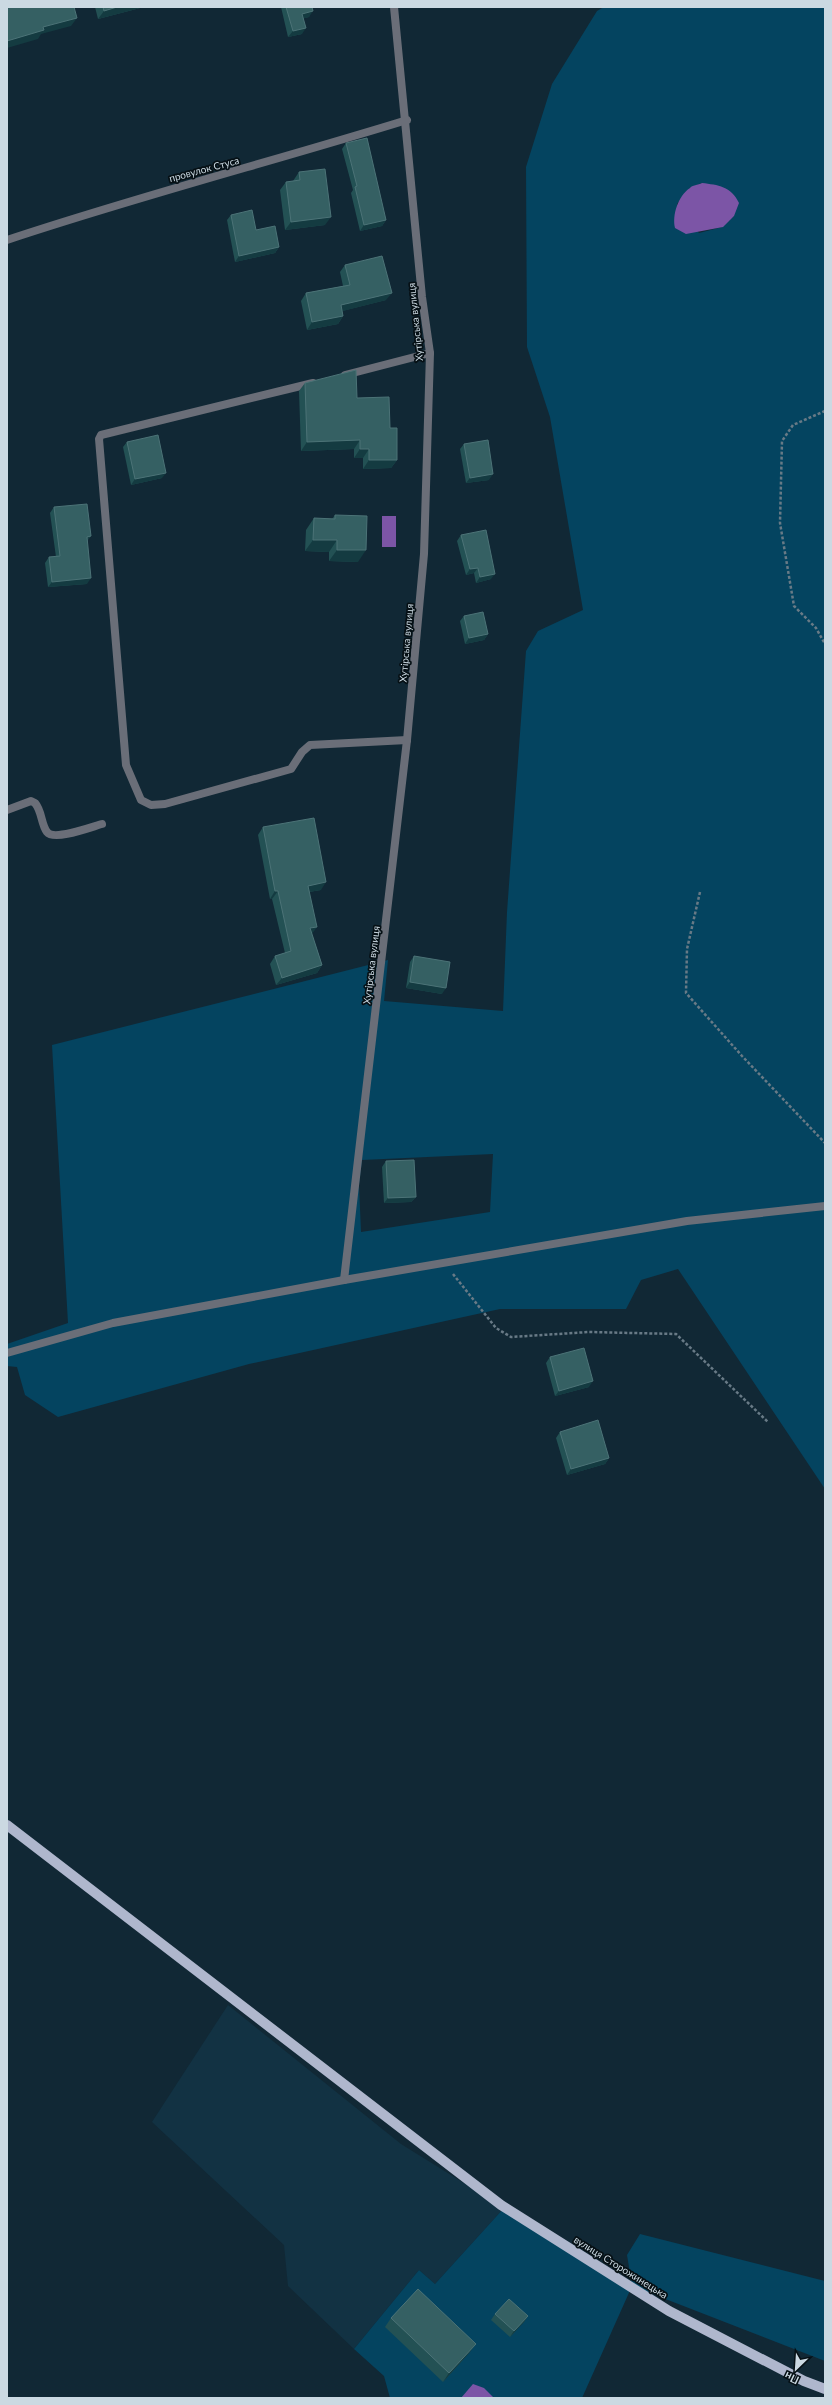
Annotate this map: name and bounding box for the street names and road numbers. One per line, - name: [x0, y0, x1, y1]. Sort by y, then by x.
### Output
- street label: провулок Стуса: [168, 154, 240, 184]
- street label: Хутірська вулиця: [405, 282, 425, 362]
- street label: Хутірська вулиця: [397, 603, 415, 683]
- street label: Хутірська вулиця: [360, 925, 382, 1005]
- street label: вулиця Сторожинецька: [572, 2233, 670, 2301]

